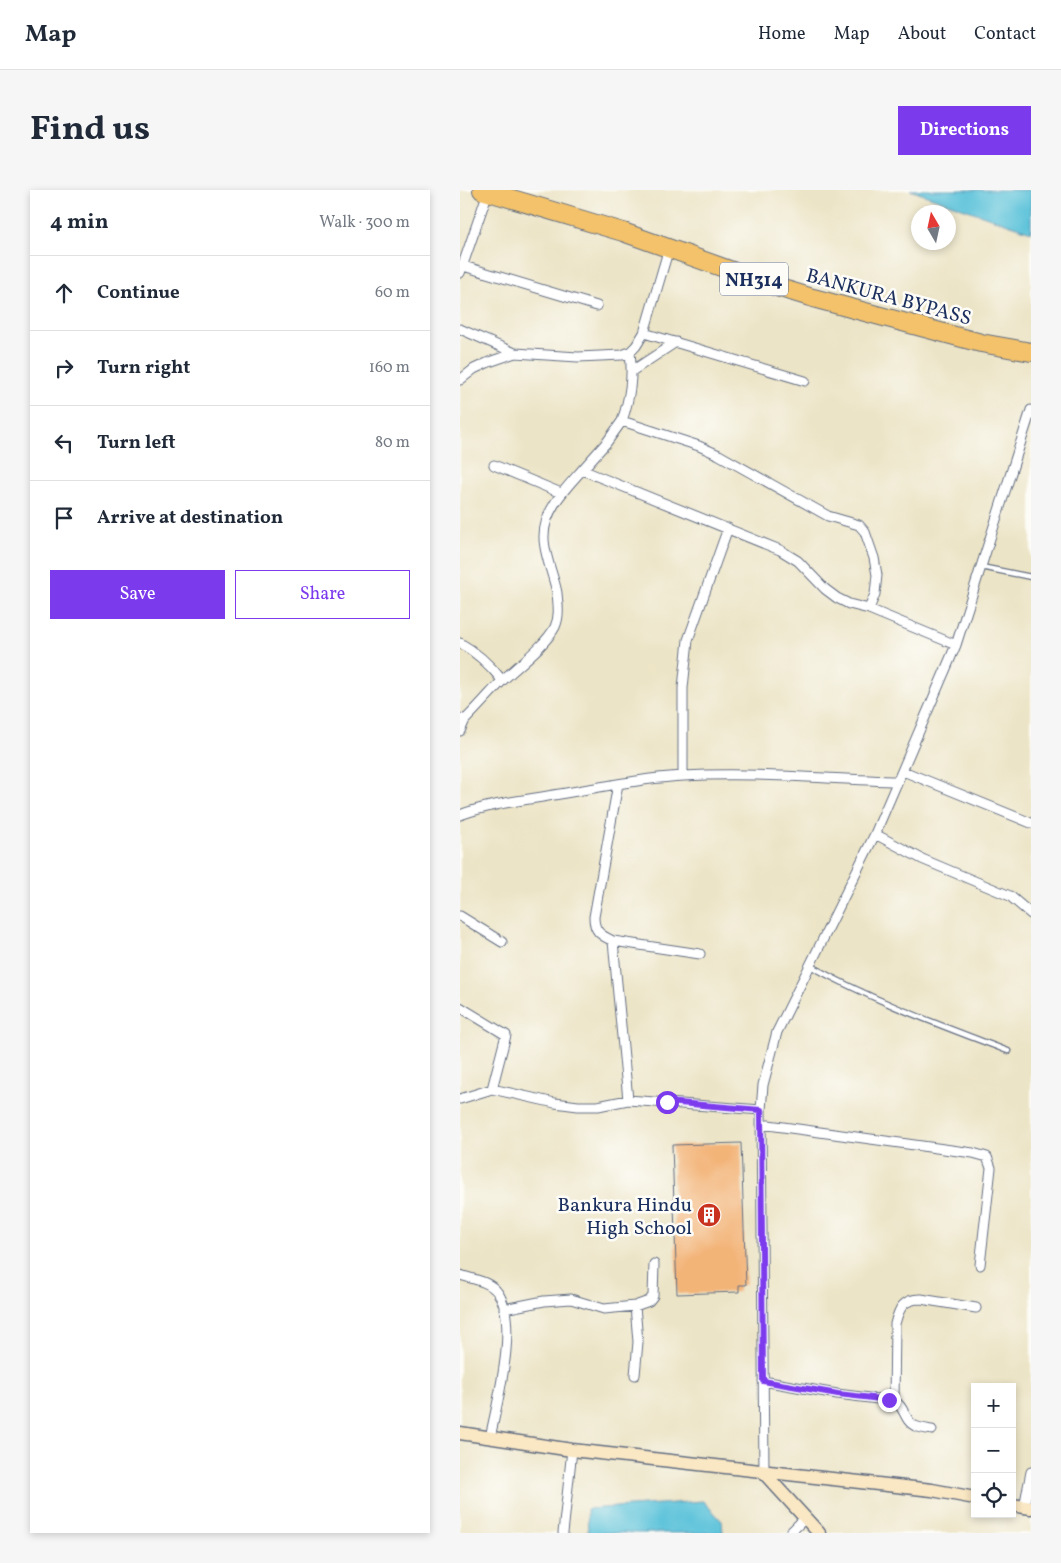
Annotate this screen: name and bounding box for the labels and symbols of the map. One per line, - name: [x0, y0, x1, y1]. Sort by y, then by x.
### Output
- north arrow: [911, 205, 956, 250]
- road number: NH314: [720, 262, 788, 296]
- street label: BANKURA BYPASS: [803, 262, 974, 333]
- route start: [656, 1091, 679, 1114]
- place label: Bankura Hindu High School: [558, 1192, 692, 1243]
- building icon: Bankura Hindu High School: [696, 1202, 722, 1228]
- route end: [878, 1389, 901, 1412]

